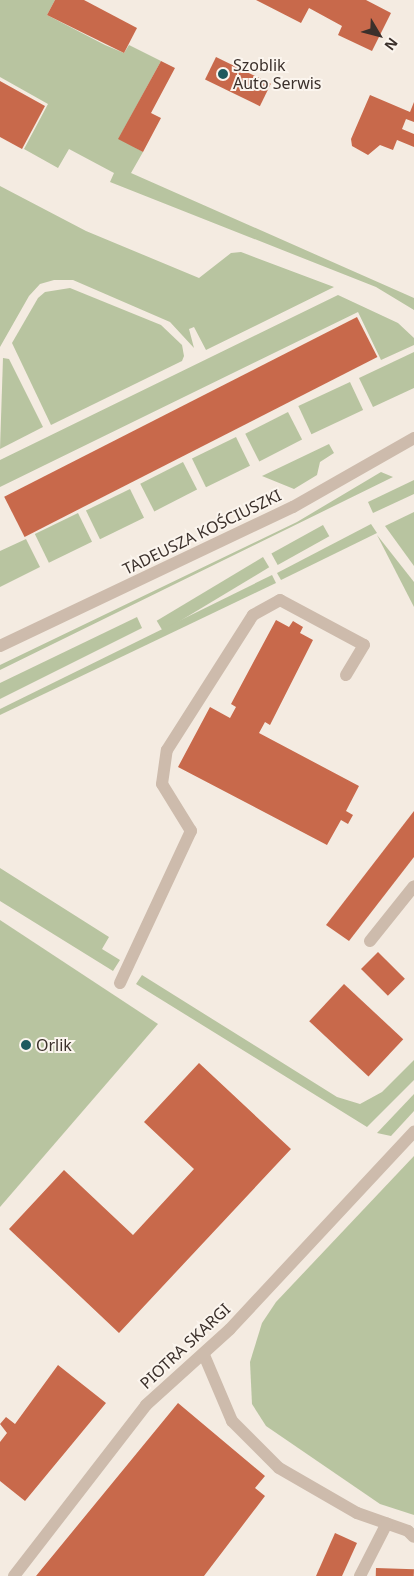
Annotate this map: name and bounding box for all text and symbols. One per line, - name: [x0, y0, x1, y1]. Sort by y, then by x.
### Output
- north arrow: [354, 10, 404, 60]
- text: N: [380, 34, 402, 55]
- place label: Szoblik Auto Serwis: [233, 55, 322, 93]
- marker: Szoblik Auto Serwis: [217, 68, 229, 80]
- street label: TADEUSZA KOŚCIUSZKI: [120, 485, 284, 579]
- place label: Orlik: [36, 1035, 72, 1055]
- marker: Orlik: [20, 1039, 32, 1051]
- street label: PIOTRA SKARGI: [136, 1299, 234, 1393]

